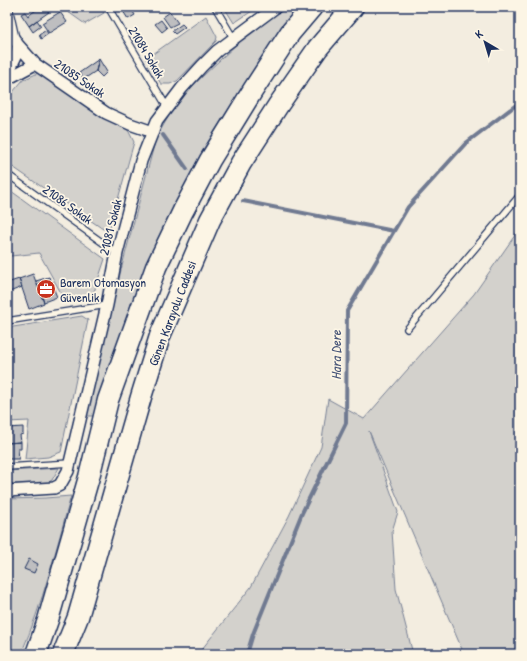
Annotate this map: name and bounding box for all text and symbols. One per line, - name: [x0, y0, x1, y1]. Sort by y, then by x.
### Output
- north arrow: [465, 22, 505, 62]
- street label: 21084 Sokak: [125, 23, 170, 82]
- text: K: [472, 27, 486, 41]
- street label: 21085 Sokak: [51, 54, 110, 102]
- street label: 21086 Sokak: [39, 180, 97, 229]
- street label: 21081 Sokak: [94, 197, 126, 257]
- street label: Gönen Karayolu Caddesi: [144, 258, 200, 368]
- place label: Barem Otomasyon Güvenlik: [60, 273, 146, 306]
- office icon: Barem Otomasyon Güvenlik: [35, 278, 57, 300]
- water label: Hara Dere: [326, 329, 345, 380]

